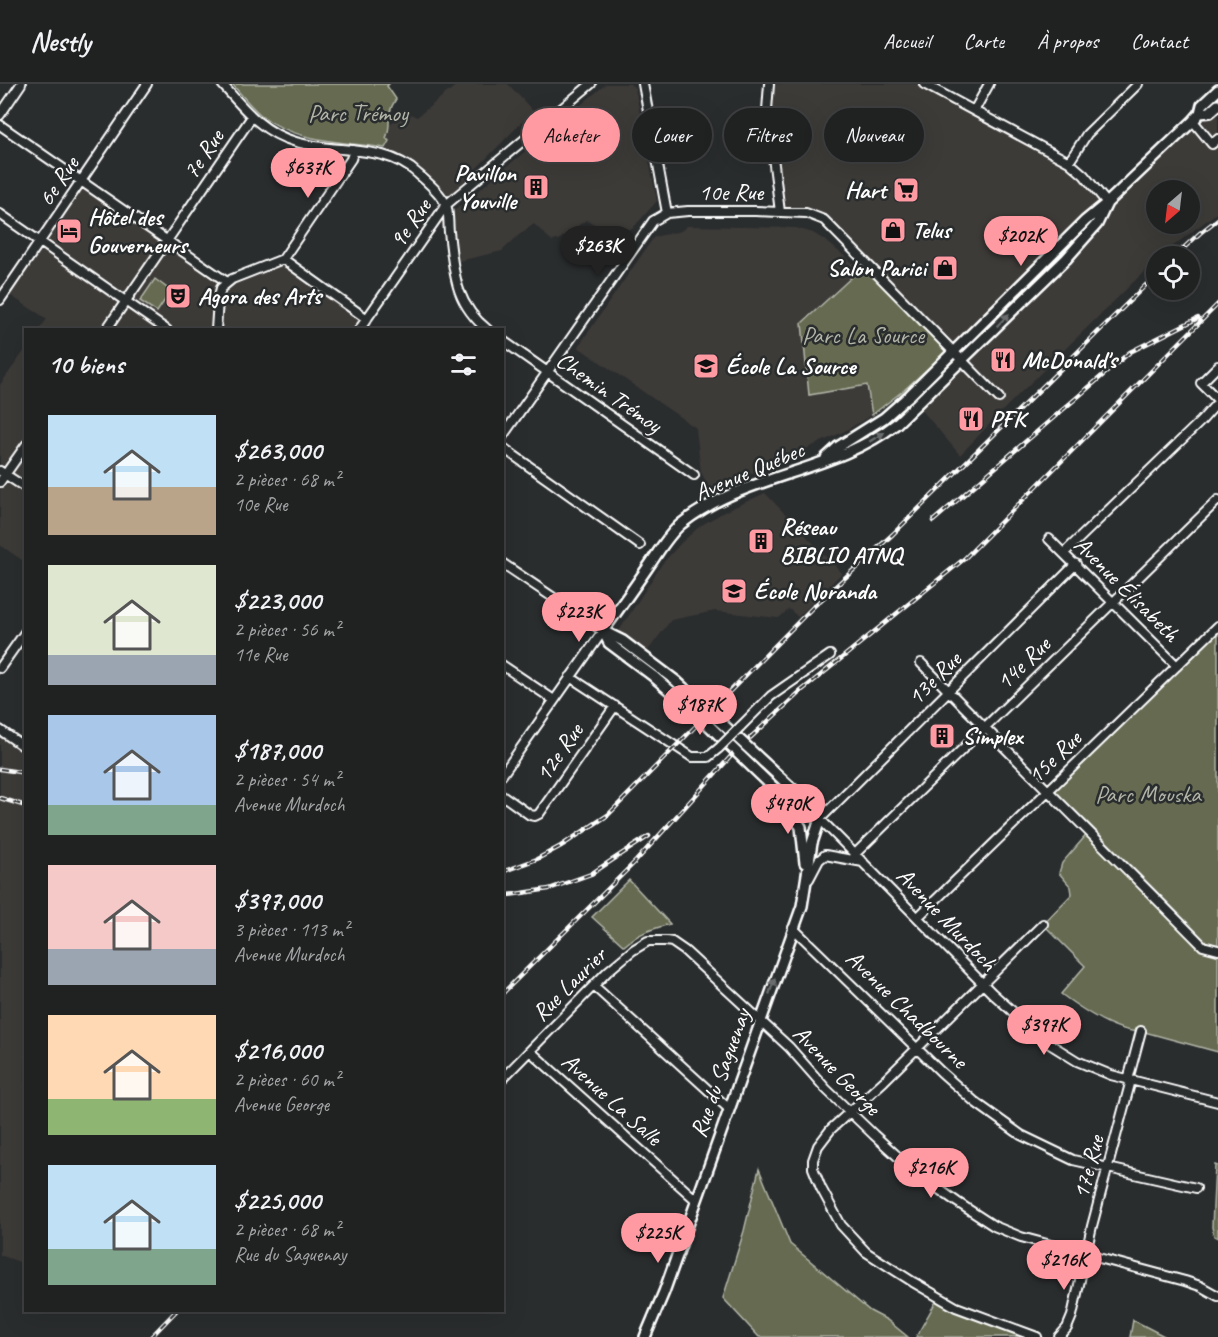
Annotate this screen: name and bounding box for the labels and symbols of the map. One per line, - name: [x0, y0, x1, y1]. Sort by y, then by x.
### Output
- park label: Parc Trémoy: [308, 98, 410, 128]
- street label: 7e Rue: [176, 122, 232, 185]
- pin: $637K: [266, 148, 350, 199]
- street label: 6e Rue: [31, 149, 87, 212]
- place label: Pavillon Youville: [455, 158, 518, 216]
- building icon: Pavillon Youville: [521, 172, 551, 202]
- place label: Hart: [845, 175, 889, 205]
- supermarket icon: Hart: [891, 175, 921, 205]
- street label: 10e Rue: [699, 177, 765, 207]
- north arrow: [1146, 180, 1200, 234]
- street label: 9e Rue: [382, 191, 439, 254]
- place label: Hôtel des Gouverneurs: [88, 202, 190, 260]
- shop icon: Telus: [878, 215, 908, 245]
- place label: Telus: [912, 215, 953, 245]
- hotel icon: Hôtel des Gouverneurs: [54, 216, 84, 246]
- pin: $202K: [979, 216, 1063, 267]
- pin: $263K: [556, 226, 640, 277]
- place label: Salon Parici: [827, 253, 929, 283]
- shop icon: Salon Parici: [930, 253, 960, 283]
- theatre icon: Agora des Arts: [163, 281, 193, 311]
- place label: Agora des Arts: [198, 281, 324, 311]
- one-way arrow: [995, 313, 1009, 327]
- park label: Parc La Source: [802, 320, 926, 350]
- street label: Chemin Trémoy: [550, 345, 669, 440]
- restaurant icon: McDonald's: [988, 345, 1018, 375]
- place label: McDonald's: [1022, 345, 1120, 375]
- school or university icon: École La Source: [691, 351, 721, 381]
- place label: École La Source: [726, 351, 857, 381]
- restaurant icon: PFK: [956, 404, 986, 434]
- place label: PFK: [990, 404, 1030, 434]
- one-way arrow: [869, 432, 885, 443]
- street label: Avenue Québec: [690, 434, 810, 508]
- place label: Réseau BIBLIO ATNQ: [780, 512, 905, 570]
- building icon: Réseau BIBLIO ATNQ: [746, 526, 776, 556]
- street label: Avenue Élisabeth: [1068, 530, 1187, 649]
- school or university icon: École Noranda: [719, 576, 749, 606]
- place label: École Noranda: [754, 576, 878, 606]
- pin: $223K: [537, 592, 621, 643]
- street label: 14e Rue: [989, 628, 1058, 696]
- street label: 13e Rue: [901, 643, 969, 711]
- pin: $187K: [658, 685, 742, 736]
- street label: 12e Rue: [528, 715, 591, 787]
- building icon: Simplex: [927, 721, 957, 751]
- place label: Simplex: [962, 721, 1024, 751]
- street label: 15e Rue: [1020, 722, 1089, 790]
- park label: Parc Mouska: [1095, 779, 1202, 809]
- pin: $470K: [746, 784, 830, 835]
- street label: Avenue Murdoch: [890, 861, 1005, 978]
- street label: Rue Laurier: [525, 939, 614, 1028]
- street label: Avenue Chadbourne: [840, 943, 976, 1076]
- one-way arrow: [767, 977, 777, 995]
- street label: Rue du Saguenay: [683, 1003, 758, 1142]
- pin: $397K: [1002, 1005, 1086, 1056]
- street label: Avenue George: [787, 1019, 889, 1123]
- street label: Avenue La Salle: [556, 1046, 670, 1153]
- street label: 17e Rue: [1065, 1130, 1111, 1202]
- pin: $216K: [889, 1148, 973, 1199]
- pin: $225K: [616, 1213, 700, 1264]
- pin: $216K: [1022, 1240, 1106, 1291]

